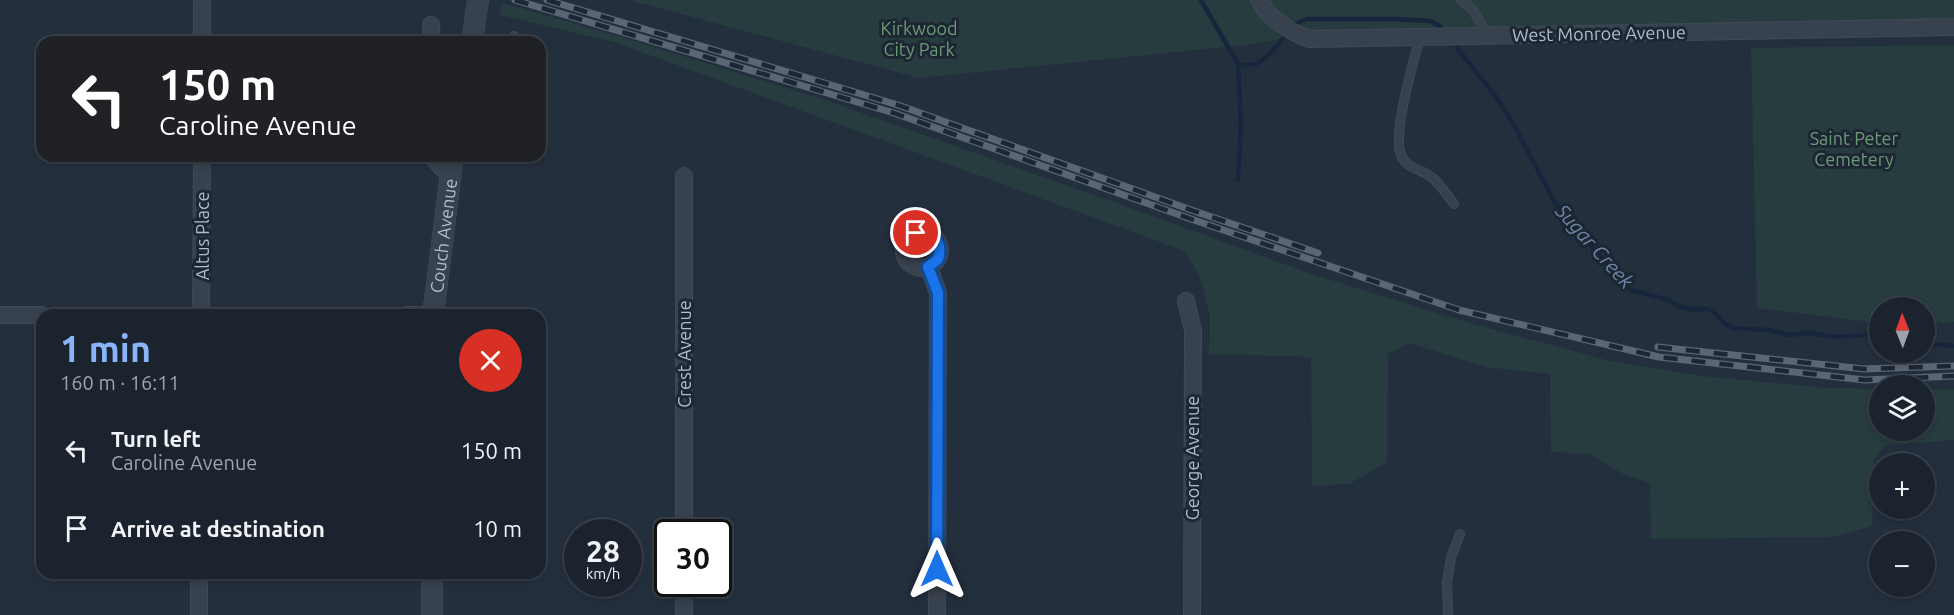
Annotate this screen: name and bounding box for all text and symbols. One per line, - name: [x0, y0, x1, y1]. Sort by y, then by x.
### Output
- park label: Kirkwood City Park: [880, 18, 958, 59]
- street label: West Monroe Avenue: [1512, 21, 1686, 45]
- icon: left: [60, 60, 138, 138]
- text: 150 m: [159, 61, 276, 108]
- text: Caroline Avenue: [159, 110, 357, 140]
- park label: Saint Peter Cemetery: [1810, 128, 1899, 169]
- street label: Couch Avenue: [426, 177, 460, 294]
- street label: Altus Place: [192, 192, 212, 280]
- water label: Sugar Creek: [1551, 198, 1639, 293]
- pin: [890, 207, 941, 258]
- icon: arrive: [899, 216, 932, 249]
- north arrow: [1869, 297, 1935, 363]
- map controls: [1869, 297, 1935, 597]
- street label: Crest Avenue: [674, 300, 694, 408]
- text: 1 min: [60, 328, 151, 369]
- button: close: [459, 329, 522, 392]
- text: 160 m · 16:11: [60, 371, 180, 394]
- button: layers: [1869, 375, 1935, 441]
- street label: George Avenue: [1182, 396, 1202, 520]
- text: Turn left: [111, 426, 201, 451]
- icon: left: [60, 434, 93, 467]
- text: 150 m: [461, 438, 522, 463]
- text: Caroline Avenue: [111, 451, 257, 474]
- button: +: [1869, 453, 1935, 519]
- icon: arrive: [60, 512, 93, 545]
- text: Arrive at destination: [111, 516, 325, 541]
- text: 10 m: [473, 516, 522, 541]
- speed limit sign: 30: [654, 519, 732, 597]
- button: −: [1869, 531, 1935, 597]
- text: 28: [586, 534, 620, 568]
- position arrow: [905, 537, 969, 601]
- text: km/h: [586, 565, 620, 582]

